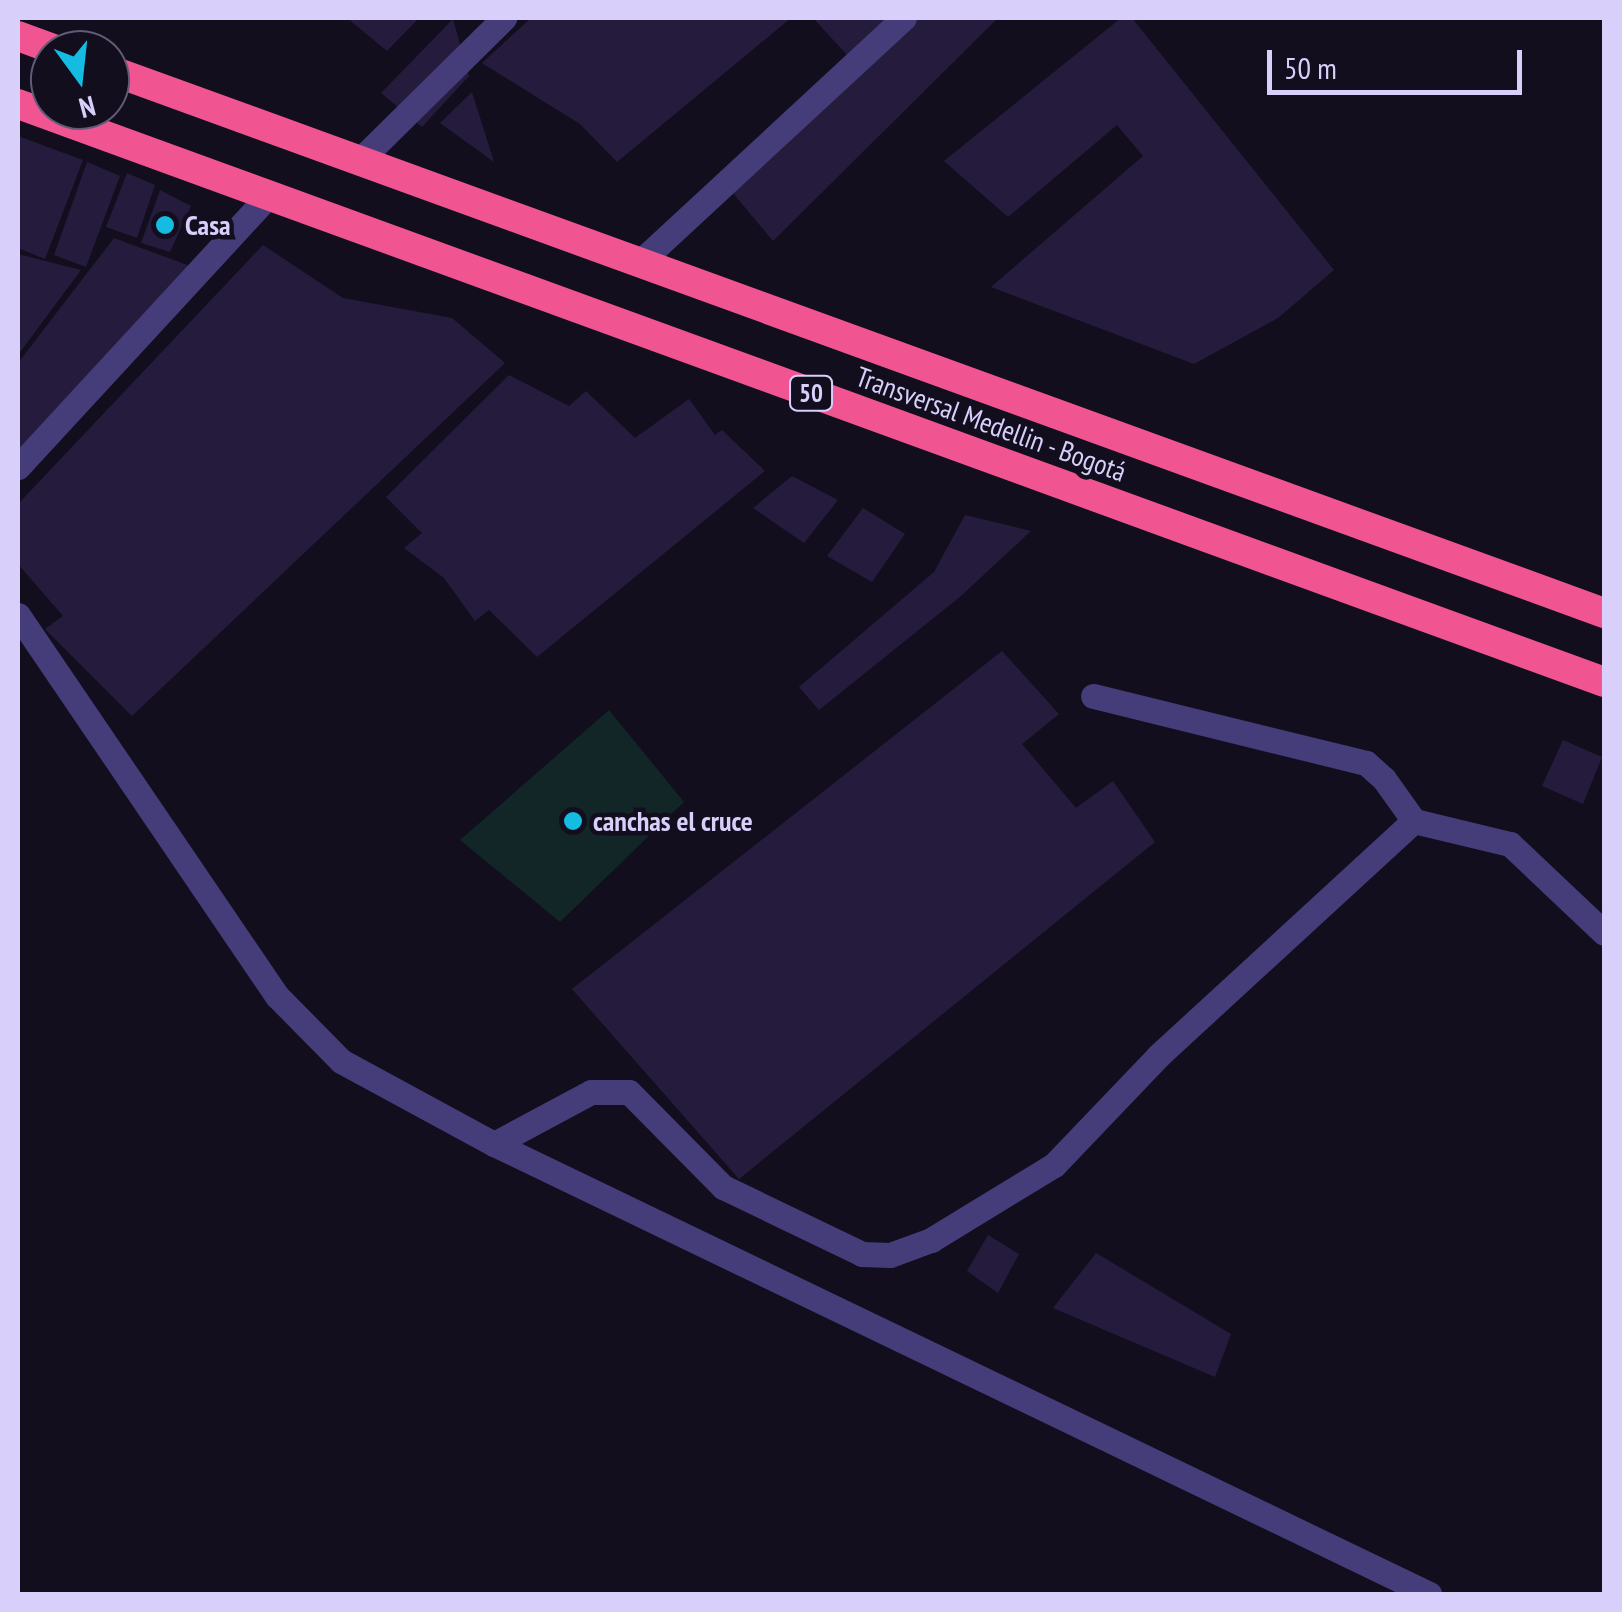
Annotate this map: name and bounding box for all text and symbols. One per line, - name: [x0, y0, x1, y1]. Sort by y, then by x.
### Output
- north arrow: [30, 30, 130, 130]
- scale bar: [1272, 30, 1527, 92]
- text: 50 m: [1284, 48, 1337, 87]
- text: N: [75, 88, 99, 127]
- place label: Casa: [185, 208, 230, 242]
- marker: Casa: [154, 214, 176, 236]
- street label: Transversal Medellin - Bogotá: [850, 359, 1132, 489]
- road number: 50: [788, 373, 834, 413]
- place label: canchas el cruce: [593, 804, 753, 838]
- marker: canchas el cruce: [562, 810, 584, 832]

